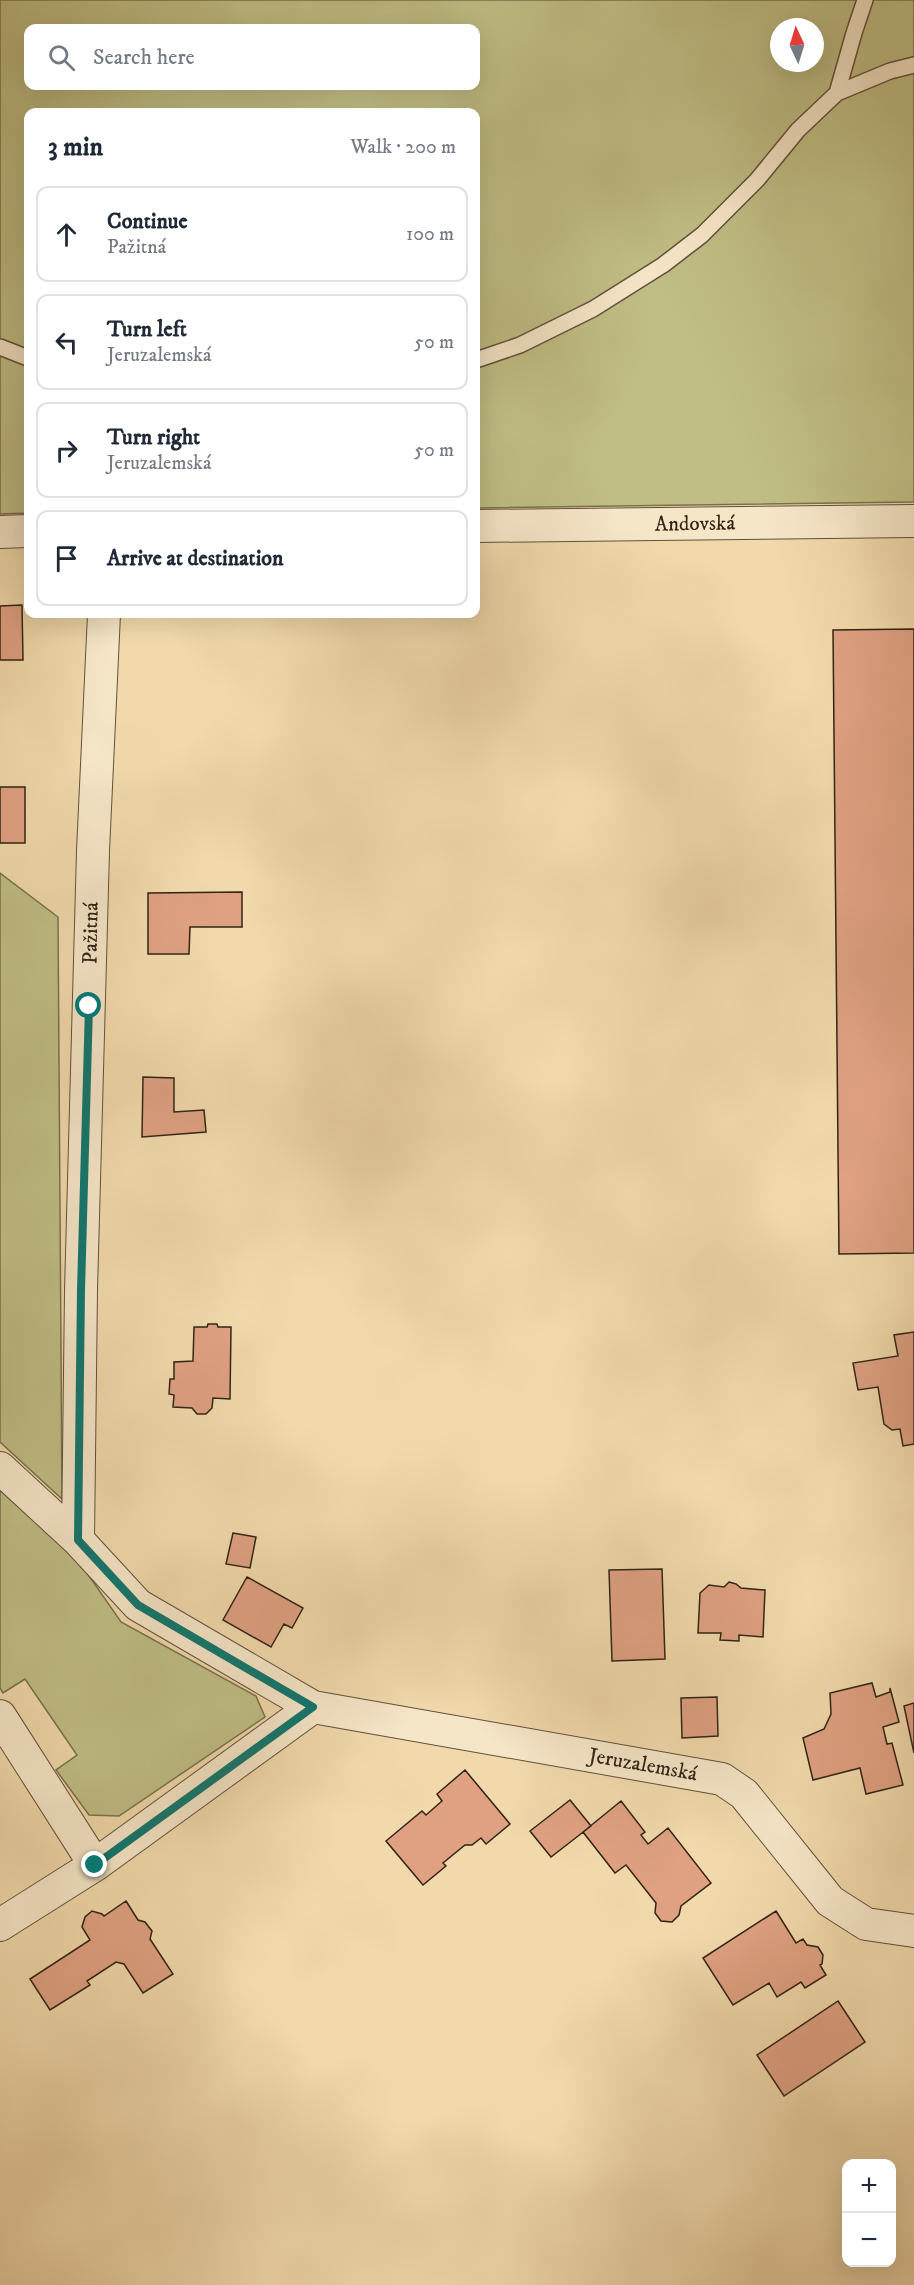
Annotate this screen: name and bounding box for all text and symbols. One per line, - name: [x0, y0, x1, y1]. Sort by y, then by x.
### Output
- north arrow: [770, 18, 824, 72]
- search box: [24, 24, 480, 90]
- icon: search: [45, 41, 78, 74]
- text: Search here: [93, 44, 195, 71]
- text: 3 min: [48, 131, 103, 164]
- text: Walk · 200 m: [350, 135, 456, 160]
- text: Continue: [107, 208, 188, 235]
- icon: ahead: [50, 218, 83, 251]
- text: 100 m: [406, 222, 454, 247]
- text: Pažitná: [107, 235, 166, 260]
- text: Turn left: [107, 316, 187, 343]
- icon: left: [50, 326, 83, 359]
- text: 50 m: [414, 330, 454, 355]
- text: Jeruzalemská: [107, 343, 212, 368]
- text: Turn right: [107, 424, 200, 451]
- icon: right: [50, 434, 83, 467]
- text: 50 m: [414, 438, 454, 463]
- text: Jeruzalemská: [107, 451, 212, 476]
- street label: Andovská: [654, 510, 736, 538]
- icon: arrive: [50, 542, 83, 575]
- text: Arrive at destination: [107, 545, 284, 572]
- street label: Pažitná: [77, 902, 105, 964]
- route start: [75, 992, 101, 1018]
- street label: Jeruzalemská: [585, 1742, 699, 1787]
- route end: [81, 1851, 107, 1877]
- map controls: [842, 2159, 896, 2267]
- button: +: [842, 2159, 896, 2213]
- button: −: [842, 2213, 896, 2267]

